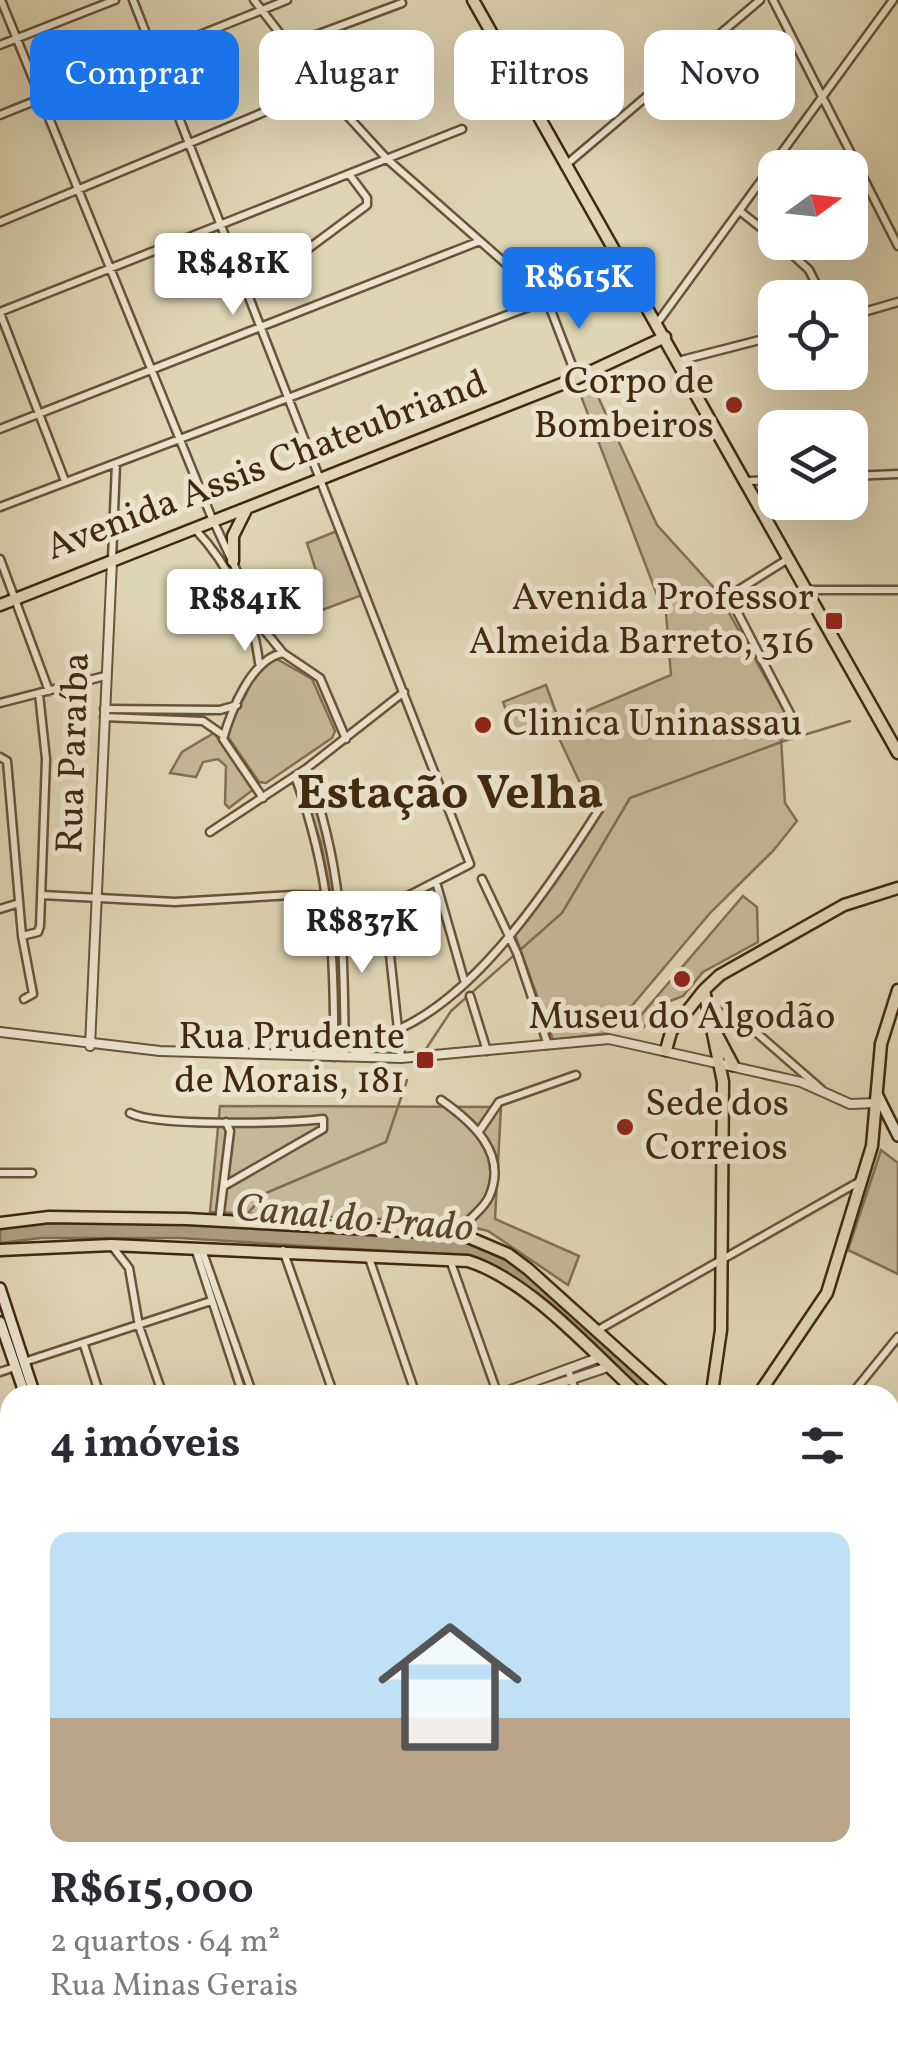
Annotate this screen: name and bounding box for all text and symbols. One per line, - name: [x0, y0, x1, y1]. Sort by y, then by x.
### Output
- chip: Comprar: [30, 30, 239, 120]
- chip: Alugar: [259, 30, 434, 120]
- chip: Filtros: [454, 30, 624, 120]
- chip: Novo: [644, 30, 795, 120]
- north arrow: [758, 150, 868, 260]
- map controls: [758, 150, 868, 520]
- pin: R$481K: [152, 233, 314, 318]
- text: R$481K: [177, 243, 289, 287]
- pin: R$615K: [498, 247, 660, 332]
- text: R$615K: [524, 257, 634, 301]
- button: locate: [758, 280, 868, 390]
- place label: Corpo de Bombeiros: [534, 357, 714, 454]
- street label: Avenida Assis Chateubriand: [39, 358, 495, 576]
- marker: Corpo de Bombeiros: [723, 394, 745, 416]
- button: layers: [758, 410, 868, 520]
- pin: R$841K: [164, 569, 326, 654]
- place label: Avenida Professor Almeida Barreto, 316: [469, 573, 814, 670]
- text: R$841K: [189, 579, 301, 623]
- marker: Avenida Professor Almeida Barreto, 316: [823, 610, 845, 632]
- street label: Rua Paraíba: [45, 652, 105, 854]
- place label: Clinica Uninassau: [503, 699, 803, 752]
- marker: Clinica Uninassau: [472, 714, 494, 736]
- district label: Estação Velha: [296, 762, 604, 829]
- pin: R$837K: [281, 891, 443, 976]
- text: R$837K: [306, 901, 418, 945]
- marker: Museu do Algodão: [671, 968, 693, 990]
- place label: Museu do Algodão: [529, 992, 835, 1045]
- place label: Rua Prudente de Morais, 181: [174, 1012, 405, 1109]
- marker: Rua Prudente de Morais, 181: [414, 1049, 436, 1071]
- place label: Sede dos Correios: [645, 1079, 789, 1176]
- marker: Sede dos Correios: [614, 1116, 636, 1138]
- water label: Canal do Prado: [233, 1182, 475, 1258]
- text: 4 imóveis: [50, 1416, 240, 1475]
- icon: filters: [795, 1418, 850, 1473]
- icon: home: [360, 1597, 540, 1777]
- text: R$615,000: [50, 1862, 254, 1921]
- text: 2 quartos · 64 m²: [50, 1921, 280, 1965]
- text: Rua Minas Gerais: [50, 1965, 298, 2009]

